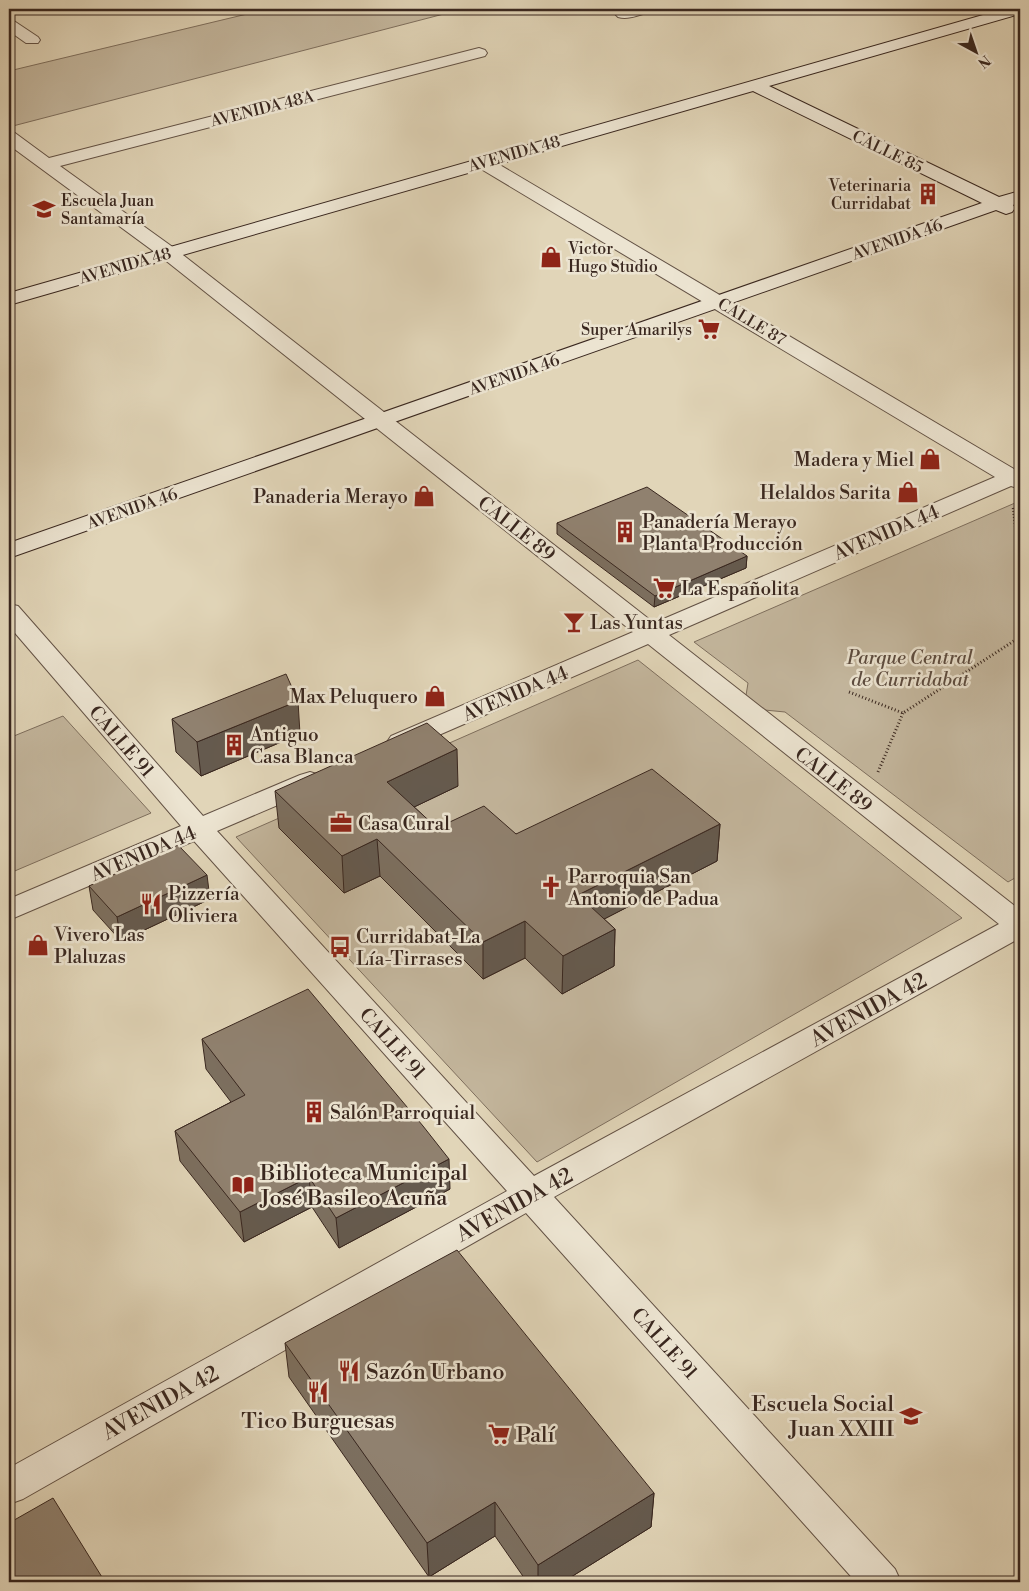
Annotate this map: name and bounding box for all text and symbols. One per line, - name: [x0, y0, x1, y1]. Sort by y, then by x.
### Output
- north arrow: [952, 28, 1002, 78]
- text: N: [974, 51, 994, 72]
- street label: AVENIDA 48A: [208, 86, 317, 132]
- street label: CALLE 85: [849, 126, 927, 178]
- street label: AVENIDA 48: [465, 131, 563, 177]
- place label: Veterinaria Curridabat: [827, 176, 912, 214]
- building icon: Veterinaria Curridabat: [915, 181, 941, 207]
- place label: Escuela Juan Santamaría: [61, 191, 155, 229]
- school or university icon: Escuela Juan Santamaría: [31, 196, 57, 222]
- street label: AVENIDA 46: [848, 215, 946, 265]
- place label: Victor Hugo Studio: [567, 239, 658, 277]
- street label: AVENIDA 48: [76, 243, 174, 289]
- shop icon: Victor Hugo Studio: [538, 244, 564, 270]
- street label: CALLE 87: [714, 294, 789, 350]
- supermarket icon: Super Amarilys: [696, 316, 722, 342]
- place label: Super Amarilys: [581, 320, 692, 340]
- street label: AVENIDA 46: [465, 350, 563, 400]
- shop icon: Madera y Miel: [917, 446, 943, 472]
- place label: Madera y Miel: [794, 448, 914, 472]
- shop icon: Helaldos Sarita: [895, 479, 921, 505]
- place label: Helaldos Sarita: [760, 481, 891, 505]
- shop icon: Panaderia Merayo: [411, 483, 437, 509]
- street label: AVENIDA 46: [83, 484, 181, 534]
- place label: Panaderia Merayo: [253, 485, 408, 509]
- street label: CALLE 89: [473, 491, 560, 567]
- street label: AVENIDA 44: [829, 500, 943, 566]
- place label: Panadería Merayo Planta Producción: [642, 510, 803, 556]
- building icon: Panadería Merayo Planta Producción: [612, 519, 638, 545]
- supermarket icon: La Españolita: [651, 575, 677, 601]
- place label: La Españolita: [681, 577, 800, 601]
- bar icon: Las Yuntas: [561, 609, 587, 635]
- place label: Las Yuntas: [590, 611, 683, 635]
- park label: Parque Central de Curridabat: [846, 646, 973, 692]
- street label: AVENIDA 44: [458, 661, 572, 727]
- shop icon: Max Peluquero: [422, 683, 448, 709]
- place label: Max Peluquero: [289, 685, 418, 709]
- street label: CALLE 91: [83, 701, 159, 783]
- place label: Antiguo Casa Blanca: [249, 723, 354, 769]
- building icon: Antiguo Casa Blanca: [221, 732, 247, 758]
- street label: CALLE 89: [790, 742, 877, 818]
- office icon: Casa Cural: [328, 810, 354, 836]
- place label: Casa Cural: [358, 812, 450, 836]
- street label: AVENIDA 44: [86, 821, 200, 887]
- place label: Parroquia San Antonio de Padua: [567, 865, 719, 911]
- church icon: Parroquia San Antonio de Padua: [538, 874, 564, 900]
- place label: Pizzería Oliviera: [168, 882, 240, 928]
- restaurant icon: Pizzería Oliviera: [138, 891, 164, 917]
- place label: Vivero Las Plaluzas: [53, 923, 145, 969]
- place label: Curridabat-La Lía-Tirrases: [356, 925, 481, 971]
- shop icon: Vivero Las Plaluzas: [25, 932, 51, 958]
- bus stop icon: Curridabat-La Lía-Tirrases: [327, 934, 353, 960]
- street label: AVENIDA 42: [805, 967, 932, 1054]
- street label: CALLE 91: [354, 1003, 431, 1084]
- building icon: Salón Parroquial: [301, 1099, 327, 1125]
- place label: Salón Parroquial: [330, 1101, 475, 1125]
- place label: Biblioteca Municipal José Basileo Acuña: [259, 1160, 468, 1212]
- street label: AVENIDA 42: [451, 1162, 578, 1249]
- library icon: Biblioteca Municipal José Basileo Acuña: [230, 1172, 256, 1198]
- street label: CALLE 91: [626, 1303, 703, 1384]
- restaurant icon: Sazón Urbano: [336, 1358, 362, 1384]
- place label: Sazón Urbano: [366, 1359, 505, 1386]
- street label: AVENIDA 42: [97, 1360, 224, 1447]
- restaurant icon: Tico Burguesas: [305, 1379, 331, 1405]
- place label: Escuela Social Juan XXIII: [751, 1391, 895, 1443]
- school or university icon: Escuela Social Juan XXIII: [898, 1403, 924, 1429]
- place label: Tico Burguesas: [241, 1408, 395, 1435]
- supermarket icon: Palí: [486, 1421, 512, 1447]
- place label: Palí: [516, 1422, 556, 1449]

